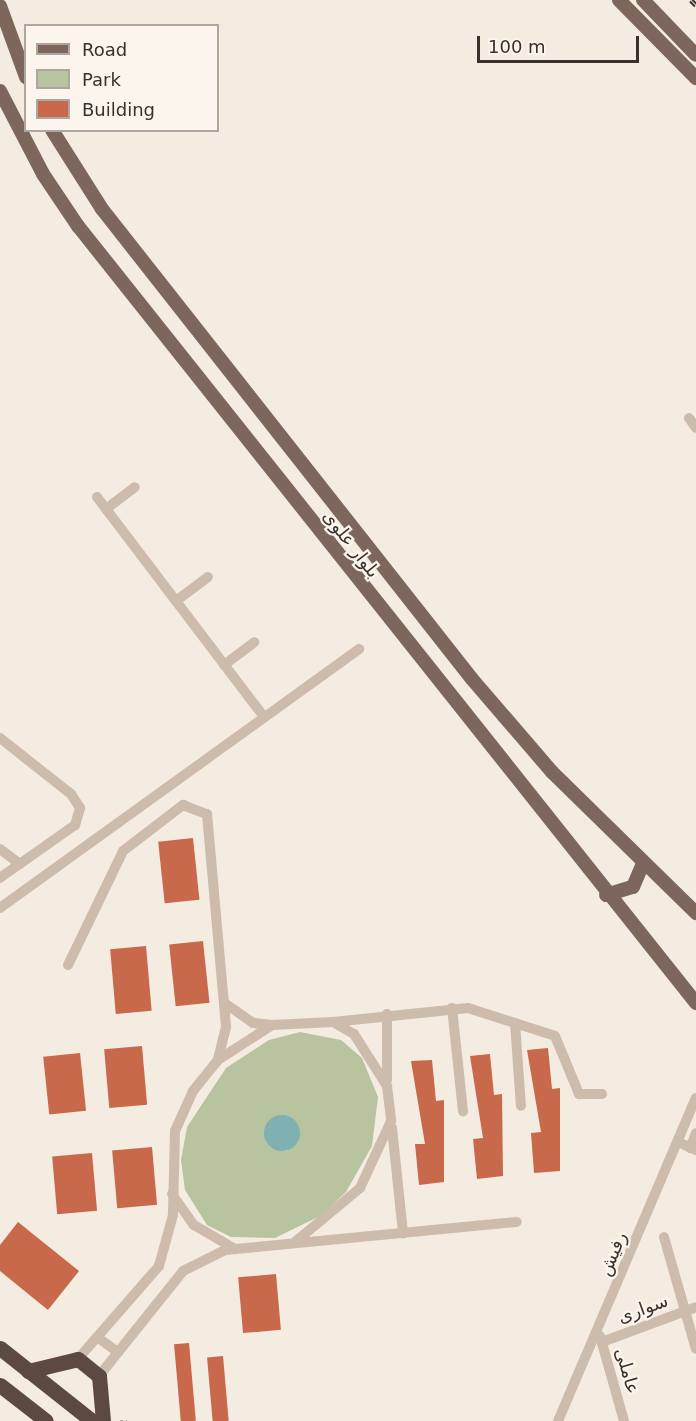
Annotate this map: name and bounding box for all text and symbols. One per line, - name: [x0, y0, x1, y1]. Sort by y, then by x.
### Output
- legend: [24, 24, 219, 132]
- scale bar: [480, 24, 642, 62]
- text: 100 m: [488, 36, 546, 57]
- text: Road: [82, 39, 127, 60]
- text: Park: [82, 69, 121, 90]
- text: Building: [82, 99, 155, 120]
- street label: بلوار علوی: [318, 506, 384, 582]
- street label: رفیش: [594, 1229, 632, 1279]
- street label: سواری: [615, 1290, 671, 1328]
- street label: عاملی: [610, 1346, 644, 1396]

